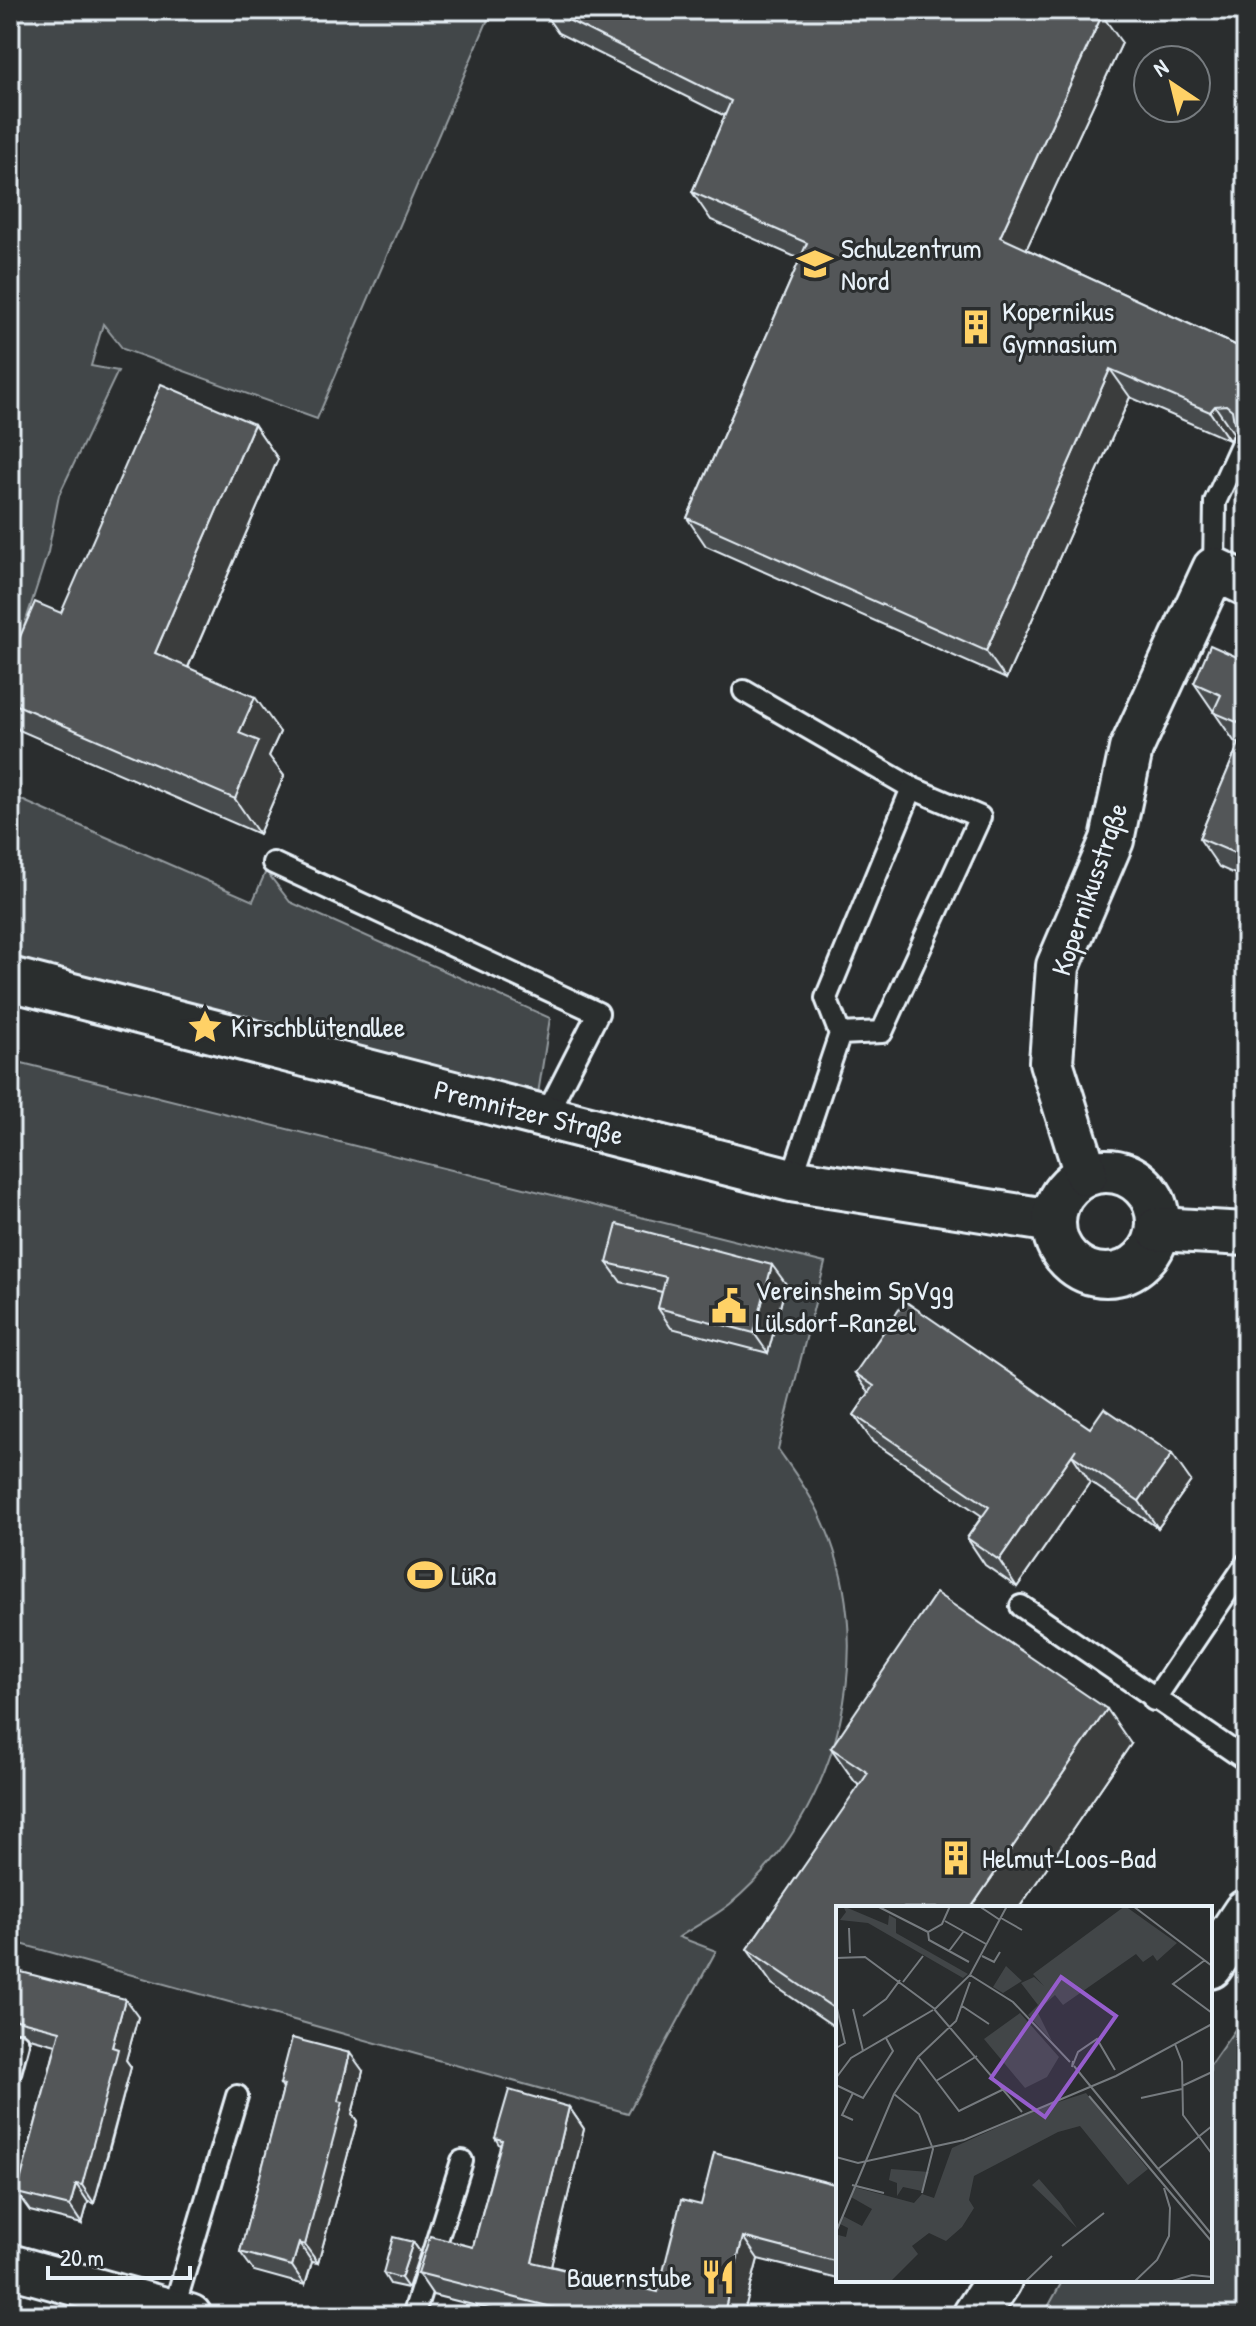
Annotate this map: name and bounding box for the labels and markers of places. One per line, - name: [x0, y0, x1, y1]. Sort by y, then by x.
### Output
- place label: Schulzentrum Nord: [841, 229, 982, 299]
- school or university icon: Schulzentrum Nord: [796, 245, 834, 283]
- place label: Kopernikus Gymnasium: [1002, 292, 1117, 362]
- building icon: Kopernikus Gymnasium: [957, 308, 995, 346]
- place icon: Kirschblütenallee: [186, 1008, 224, 1046]
- place label: Kirschblütenallee: [231, 1008, 405, 1046]
- place label: Vereinsheim SpVgg Lülsdorf-Ranzel: [755, 1271, 954, 1341]
- public building icon: Vereinsheim SpVgg Lülsdorf-Ranzel: [710, 1287, 748, 1325]
- sports icon: LüRa: [406, 1556, 444, 1594]
- place label: LüRa: [451, 1556, 496, 1594]
- building icon: Helmut-Loos-Bad: [937, 1839, 975, 1877]
- place label: Helmut-Loos-Bad: [982, 1839, 1156, 1877]
- place label: Bauernstube: [567, 2258, 692, 2296]
- restaurant icon: Bauernstube: [699, 2258, 737, 2296]

